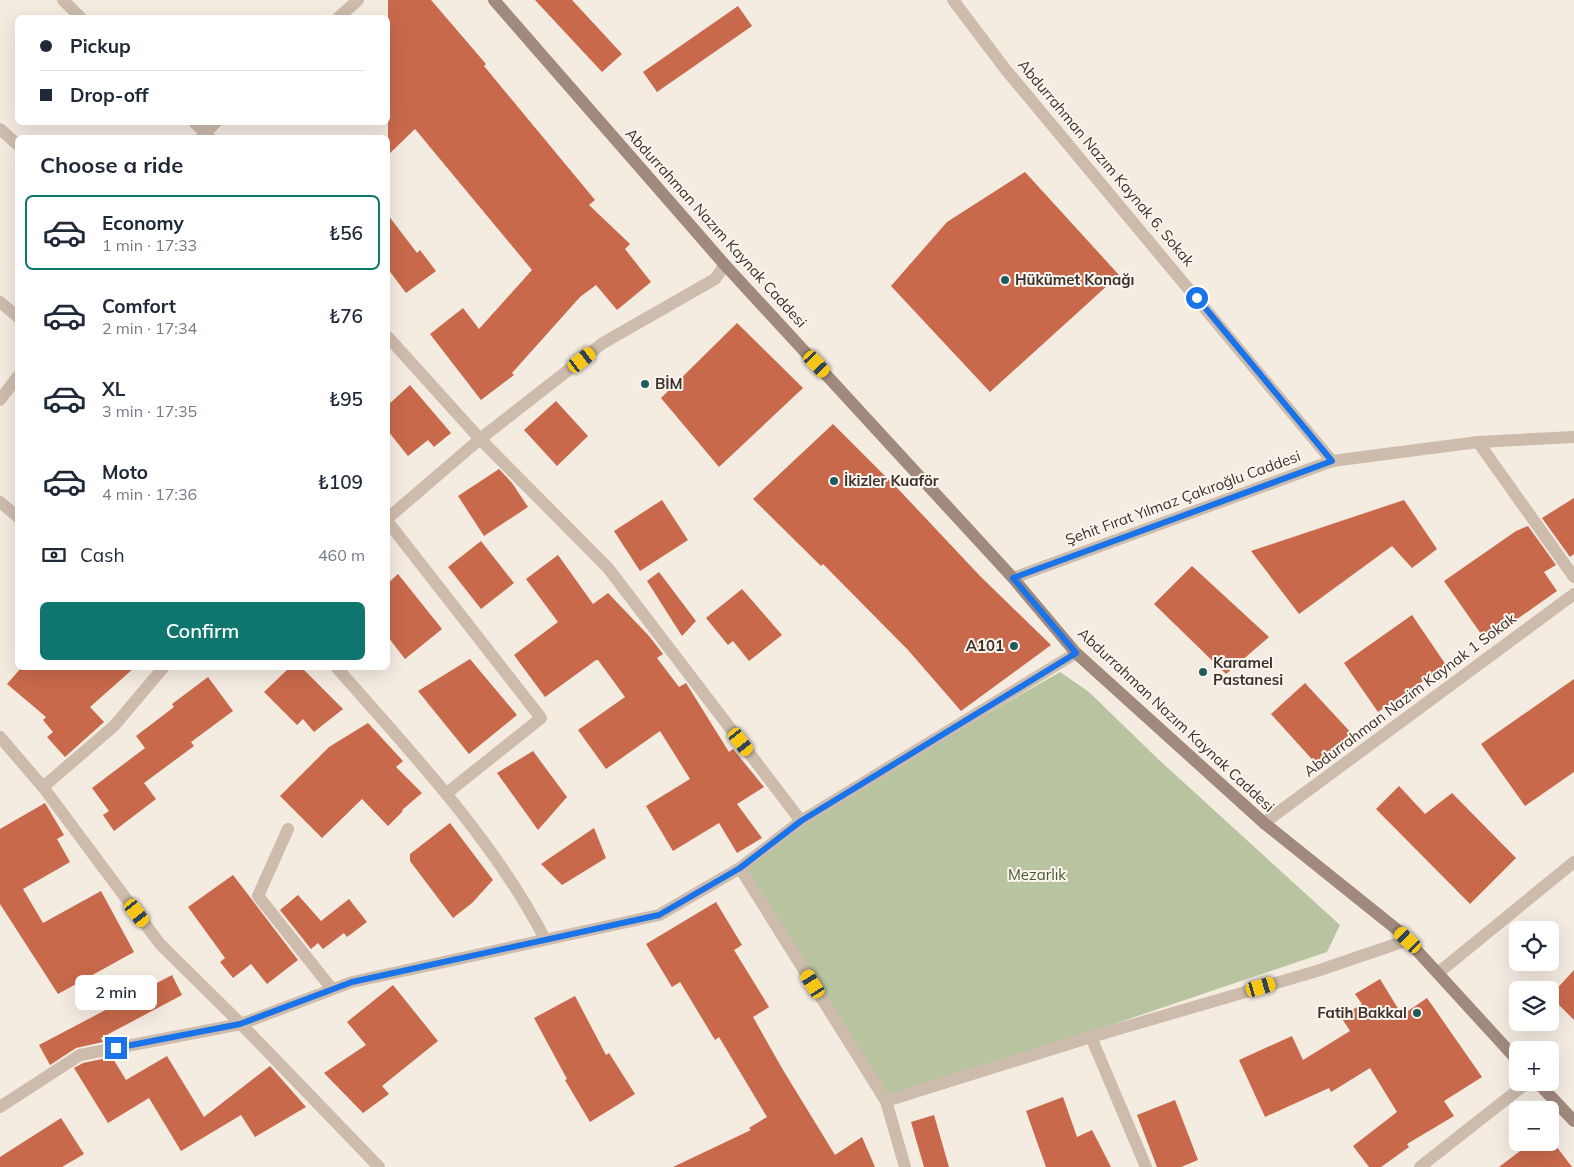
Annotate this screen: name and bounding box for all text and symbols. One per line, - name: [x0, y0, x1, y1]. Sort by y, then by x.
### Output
- text: Pickup: [70, 34, 131, 58]
- street label: Abdurrahman Nazım Kaynak 6. Sokak: [1014, 55, 1199, 270]
- text: Drop-off: [70, 83, 148, 107]
- street label: Abdurrahman Nazım Kaynak Caddesi: [622, 124, 811, 331]
- text: Choose a ride: [40, 151, 183, 179]
- icon: car: [42, 210, 87, 255]
- text: Economy: [102, 211, 184, 235]
- text: ₺56: [329, 221, 363, 245]
- text: 1 min · 17:33: [102, 235, 197, 255]
- place label: Hükümet Konağı: [1015, 270, 1135, 289]
- marker: Hükümet Konağı: [999, 274, 1011, 286]
- route start: [1186, 287, 1208, 309]
- icon: car: [42, 293, 87, 338]
- text: Comfort: [102, 294, 176, 318]
- text: ₺76: [329, 304, 363, 328]
- text: 2 min · 17:34: [102, 318, 197, 338]
- car: [565, 345, 598, 375]
- car: [801, 348, 832, 380]
- place label: BİM: [655, 374, 683, 393]
- icon: car: [42, 376, 87, 421]
- text: XL: [102, 377, 125, 401]
- marker: BİM: [639, 378, 651, 390]
- text: ₺95: [329, 387, 363, 411]
- text: 3 min · 17:35: [102, 401, 197, 421]
- street label: Şehit Fırat Yılmaz Çakıroğlu Caddesi: [1063, 446, 1303, 549]
- icon: car: [42, 459, 87, 504]
- text: Moto: [102, 460, 148, 484]
- text: ₺109: [317, 470, 363, 494]
- place label: İkizler Kuaför: [844, 471, 939, 490]
- marker: İkizler Kuaför: [828, 475, 840, 487]
- text: 4 min · 17:36: [102, 484, 197, 504]
- icon: cash: [40, 541, 68, 569]
- text: Cash: [80, 543, 125, 567]
- text: 460 m: [318, 545, 365, 565]
- button: Confirm: [40, 602, 365, 660]
- street label: Abdurrahman Nazim Kaynak 1 Sokak: [1300, 608, 1520, 781]
- street label: Abdurrahman Nazım Kaynak Caddesi: [1074, 623, 1279, 816]
- place label: A101: [966, 636, 1004, 655]
- marker: A101: [1008, 640, 1020, 652]
- place label: Karamel Pastanesi: [1213, 653, 1283, 689]
- marker: Karamel Pastanesi: [1197, 666, 1209, 678]
- car: [725, 726, 756, 758]
- park label: Mezarlık: [1008, 865, 1066, 884]
- car: [121, 897, 152, 929]
- map controls: [1509, 921, 1559, 1151]
- button: locate: [1509, 921, 1559, 971]
- car: [1391, 924, 1424, 956]
- car: [798, 967, 827, 1001]
- callout: 2 min: [75, 976, 157, 1010]
- car: [1244, 976, 1277, 998]
- button: layers: [1509, 981, 1559, 1031]
- text: 2 min: [95, 982, 137, 1002]
- place label: Fatih Bakkal: [1317, 1003, 1407, 1022]
- marker: Fatih Bakkal: [1411, 1007, 1423, 1019]
- route end: [105, 1037, 127, 1059]
- button: +: [1509, 1041, 1559, 1091]
- button: −: [1509, 1101, 1559, 1151]

